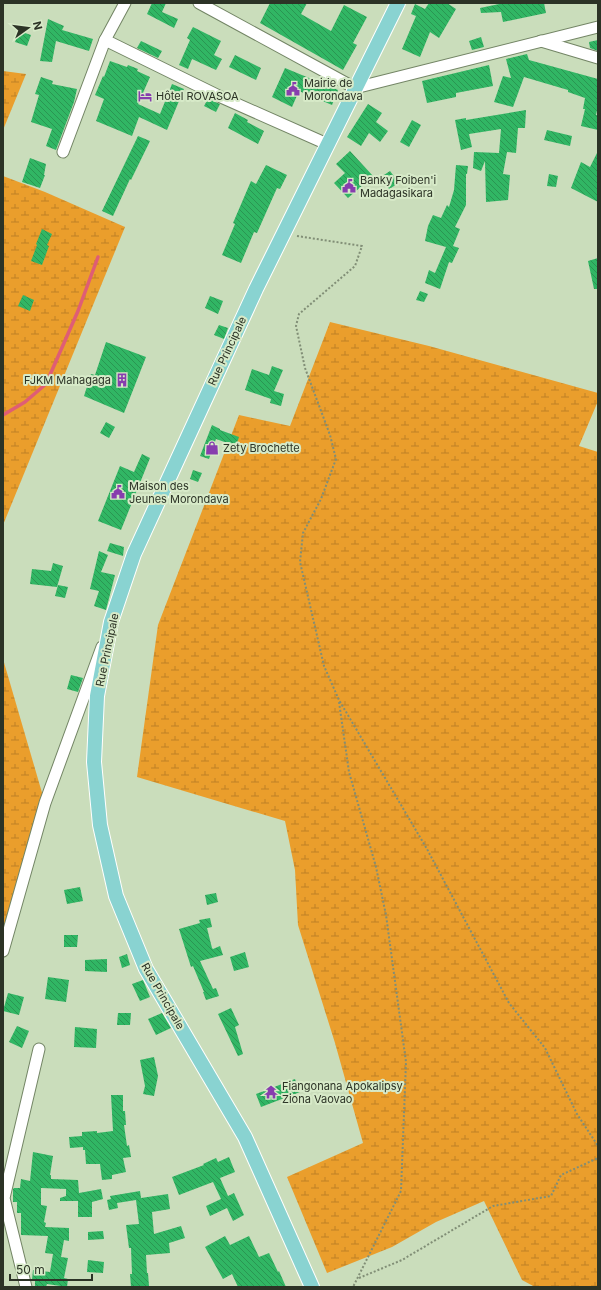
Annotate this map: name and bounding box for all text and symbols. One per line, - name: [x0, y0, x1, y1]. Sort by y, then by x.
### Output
- north arrow: [8, 8, 48, 48]
- text: N: [30, 20, 46, 31]
- place label: Mairie de Morondava: [304, 76, 363, 103]
- public building icon: Mairie de Morondava: [285, 81, 301, 97]
- hotel icon: Hôtel ROVASOA: [137, 88, 153, 104]
- place label: Hôtel ROVASOA: [156, 89, 239, 103]
- place label: Banky Foiben'i Madagasikara: [360, 173, 436, 200]
- public building icon: Banky Foiben'i Madagasikara: [341, 178, 357, 194]
- street label: Rue Principale: [205, 314, 249, 388]
- building icon: FJKM Mahagaga: [114, 372, 130, 388]
- place label: FJKM Mahagaga: [24, 373, 111, 387]
- shop icon: Zety Brochette: [204, 440, 220, 456]
- place label: Zety Brochette: [223, 441, 300, 455]
- place label: Maison des Jeunes Morondava: [129, 479, 229, 506]
- public building icon: Maison des Jeunes Morondava: [110, 484, 126, 500]
- street label: Rue Principale: [92, 612, 122, 688]
- street label: Rue Principale: [138, 960, 188, 1032]
- place label: Fiangonana Apokalipsy Ziona Vaovao: [282, 1079, 403, 1106]
- temple icon: Fiangonana Apokalipsy Ziona Vaovao: [263, 1084, 279, 1100]
- scale bar: [10, 1256, 92, 1282]
- text: 50 m: [16, 1262, 45, 1277]

